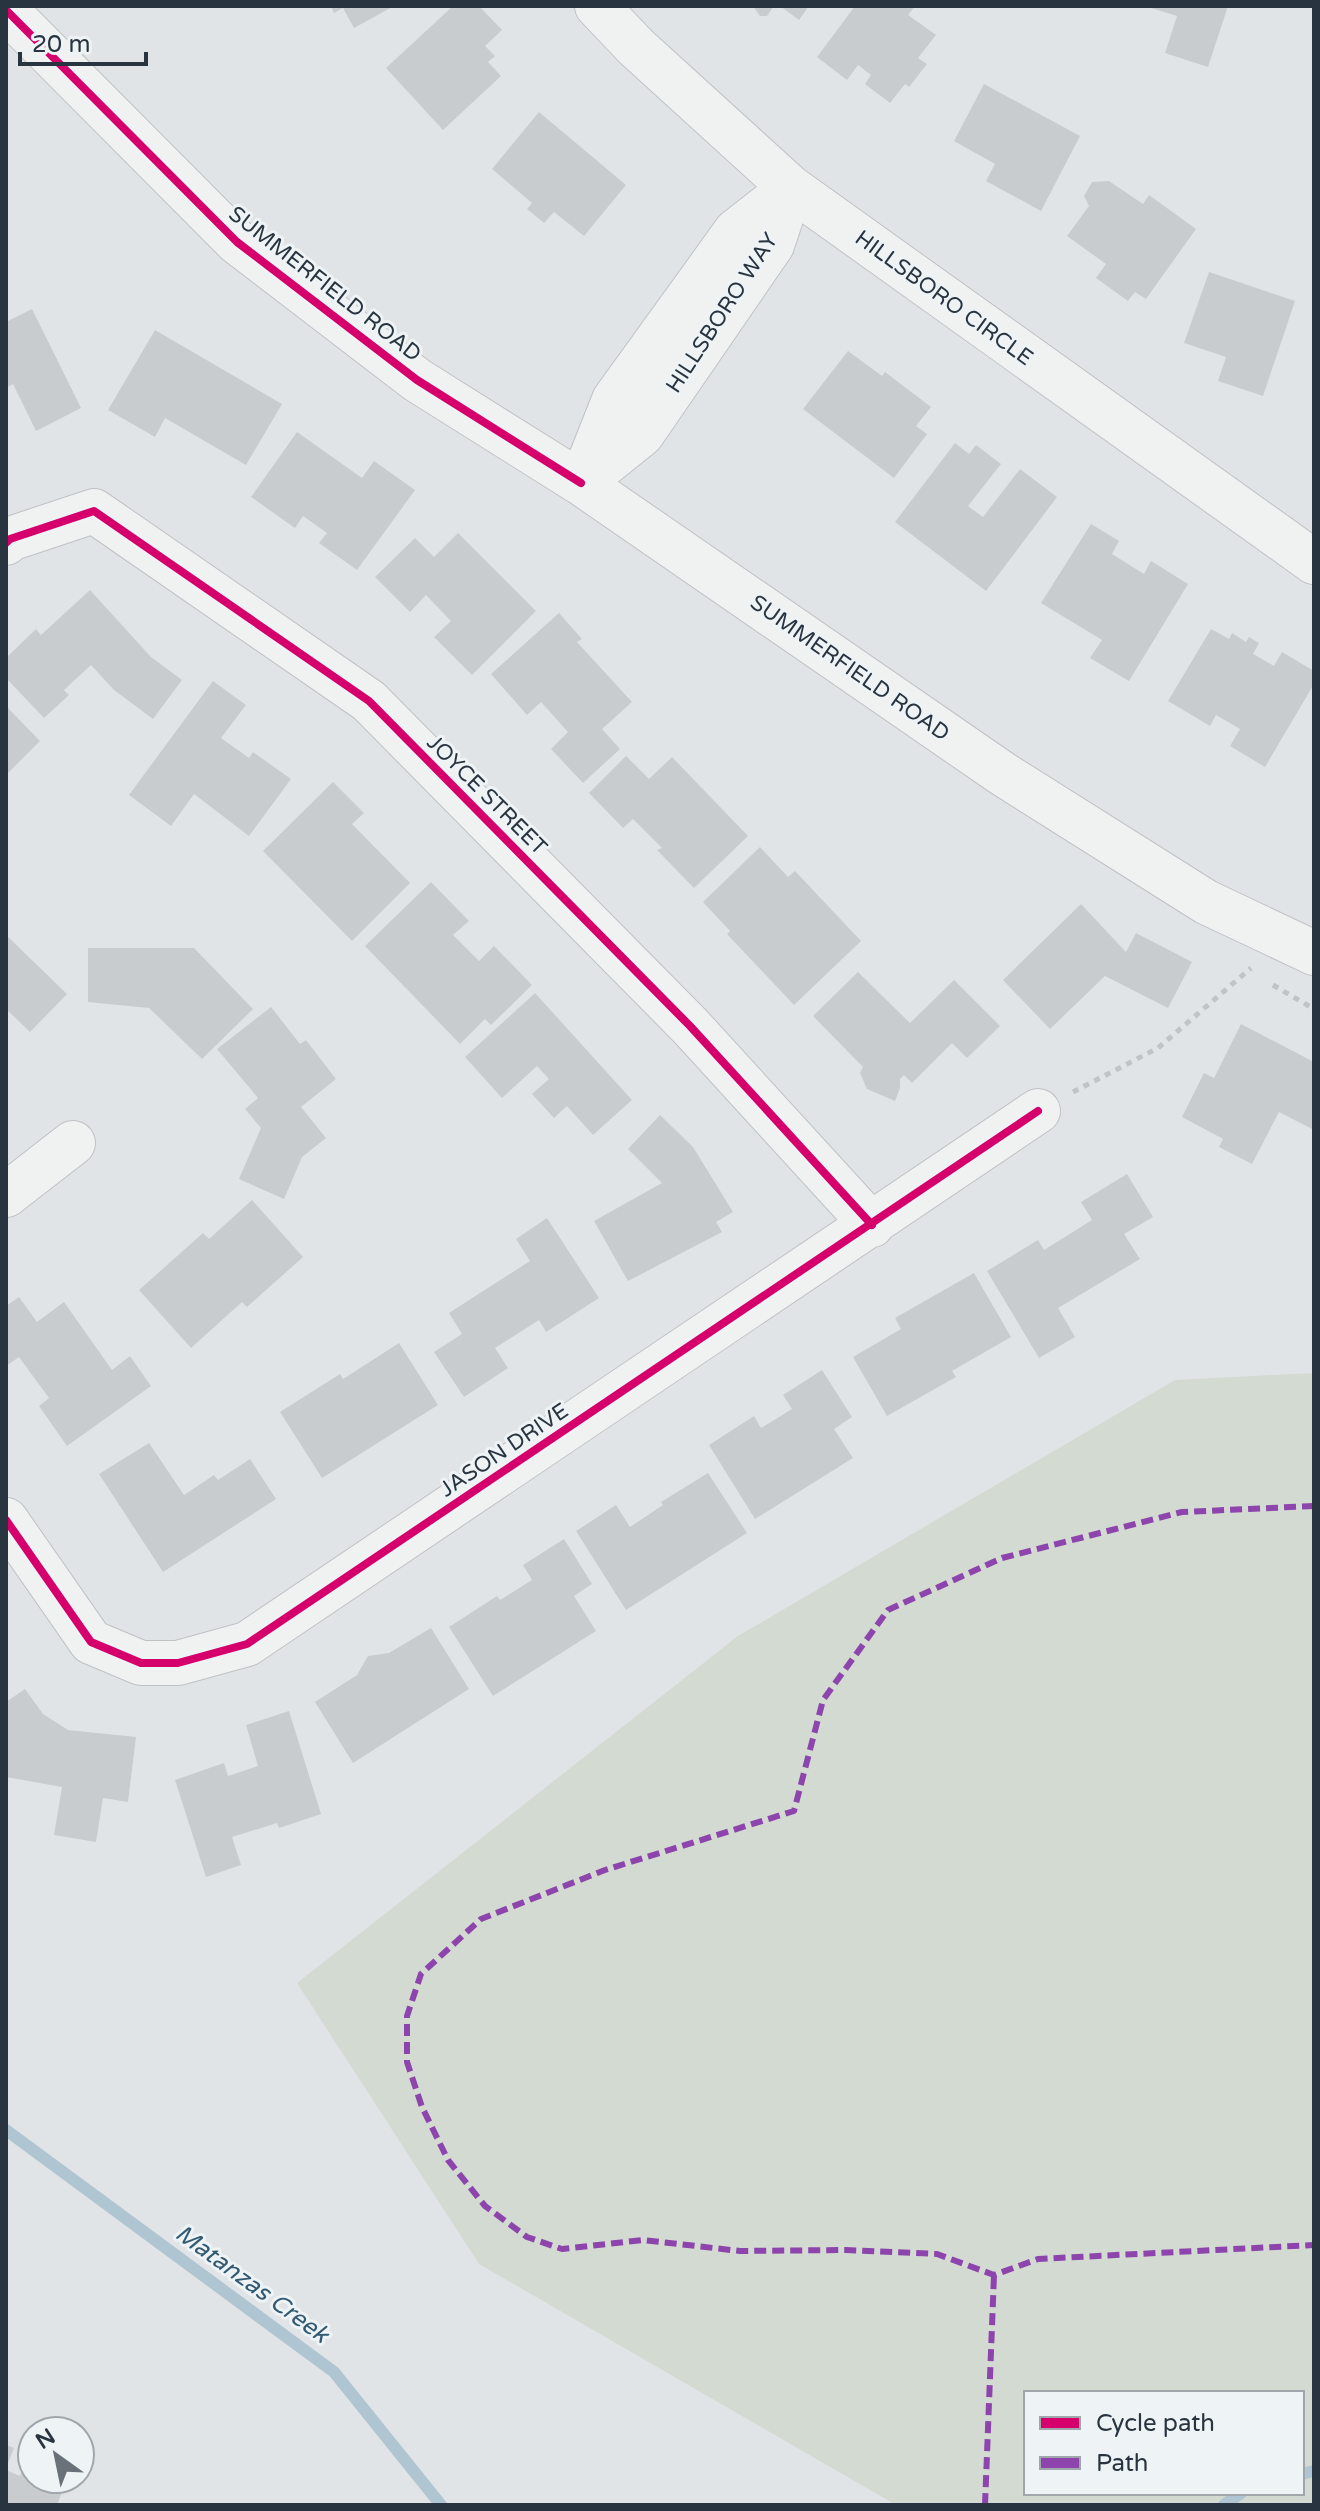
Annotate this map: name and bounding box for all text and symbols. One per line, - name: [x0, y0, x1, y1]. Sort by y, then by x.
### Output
- scale bar: [20, 16, 146, 66]
- text: 20 m: [32, 30, 90, 59]
- street label: SUMMERFIELD ROAD: [224, 201, 426, 367]
- street label: HILLSBORO CIRCLE: [850, 225, 1038, 371]
- street label: HILLSBORO WAY: [661, 228, 783, 398]
- street label: SUMMERFIELD ROAD: [745, 589, 955, 747]
- street label: JOYCE STREET: [422, 730, 553, 861]
- street label: JASON DRIVE: [435, 1397, 573, 1503]
- water label: Matanzas Creek: [170, 2219, 336, 2350]
- legend: [1024, 2391, 1304, 2495]
- text: Cycle path: [1096, 2409, 1215, 2438]
- north arrow: [16, 2415, 96, 2495]
- text: N: [31, 2423, 60, 2455]
- text: Path: [1096, 2449, 1149, 2478]

